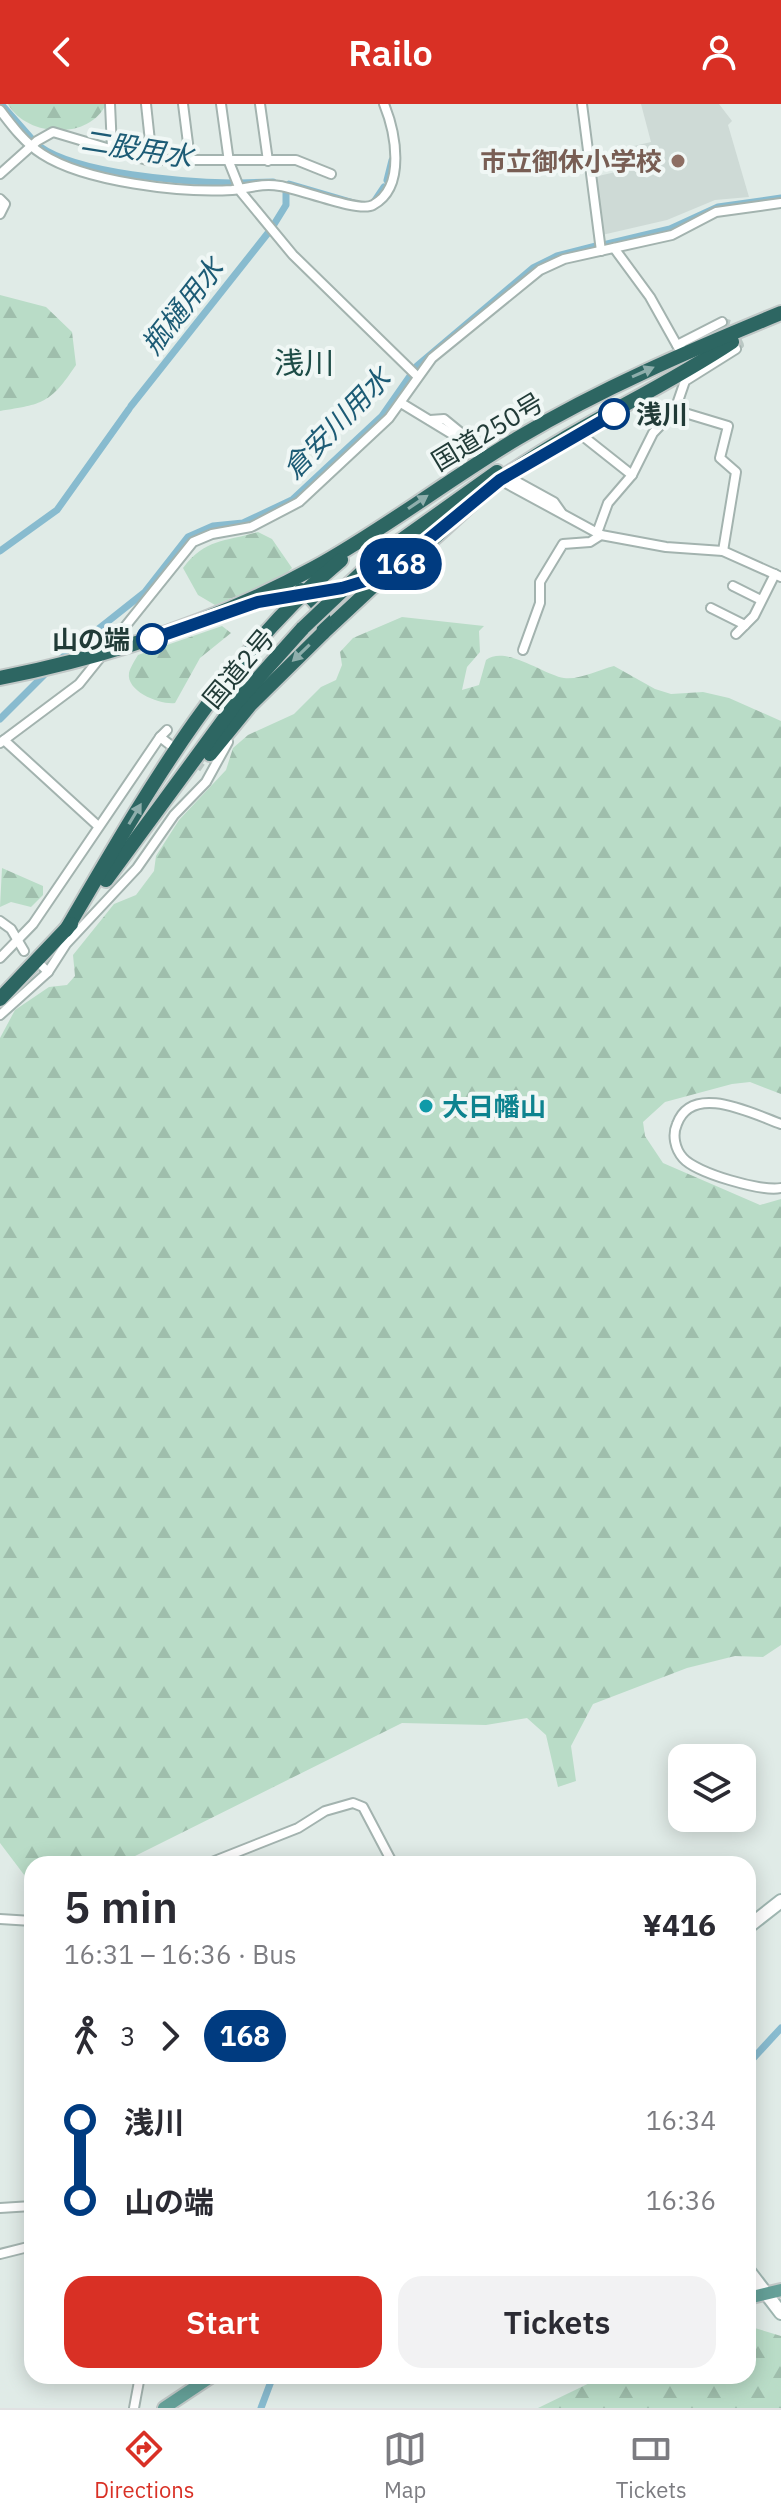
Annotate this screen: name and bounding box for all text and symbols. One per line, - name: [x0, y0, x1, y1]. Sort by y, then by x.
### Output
- text: Railo: [348, 29, 433, 76]
- icon: back: [40, 30, 84, 74]
- icon: person: [697, 30, 741, 74]
- water label: 二股用水: [79, 121, 198, 176]
- place label: 市立御休小学校: [480, 144, 662, 178]
- marker: 市立御休小学校: [669, 152, 687, 170]
- water label: 瓶樋用水: [133, 248, 233, 362]
- district label: 浅川: [274, 343, 334, 382]
- water label: 倉安川用水: [274, 358, 400, 486]
- one-way arrow: [631, 365, 654, 379]
- street label: 国道250号: [425, 384, 549, 478]
- place label: 浅川: [636, 397, 688, 431]
- marker: 浅川: [599, 399, 629, 429]
- one-way arrow: [407, 495, 429, 510]
- line badge: 168: [355, 538, 447, 590]
- text: 168: [376, 545, 426, 582]
- street label: 国道2号: [195, 621, 281, 715]
- place label: 山の端: [52, 622, 130, 656]
- marker: 山の端: [137, 624, 167, 654]
- one-way arrow: [292, 643, 311, 662]
- one-way arrow: [128, 803, 142, 825]
- place label: 大日幡山: [442, 1089, 546, 1123]
- marker: 大日幡山: [417, 1097, 435, 1115]
- map controls: [668, 1744, 756, 1832]
- button: layers: [668, 1744, 756, 1832]
- text: 5 min: [64, 1878, 178, 1935]
- text: ¥416: [643, 1905, 716, 1944]
- text: 16:31 – 16:36 · Bus: [64, 1937, 297, 1971]
- icon: walk: [64, 2014, 108, 2058]
- icon: forward: [148, 2014, 192, 2058]
- text: 168: [220, 2017, 270, 2054]
- text: 3: [120, 2019, 136, 2053]
- text: 浅川: [124, 2102, 184, 2141]
- text: 16:34: [646, 2103, 716, 2137]
- text: 山の端: [124, 2182, 214, 2221]
- text: 16:36: [646, 2183, 716, 2217]
- button: Start: [64, 2276, 382, 2368]
- button: Tickets: [398, 2276, 716, 2368]
- tab: Directions: [94, 2427, 194, 2504]
- tab: Map: [383, 2427, 427, 2504]
- tab: Tickets: [616, 2427, 687, 2504]

